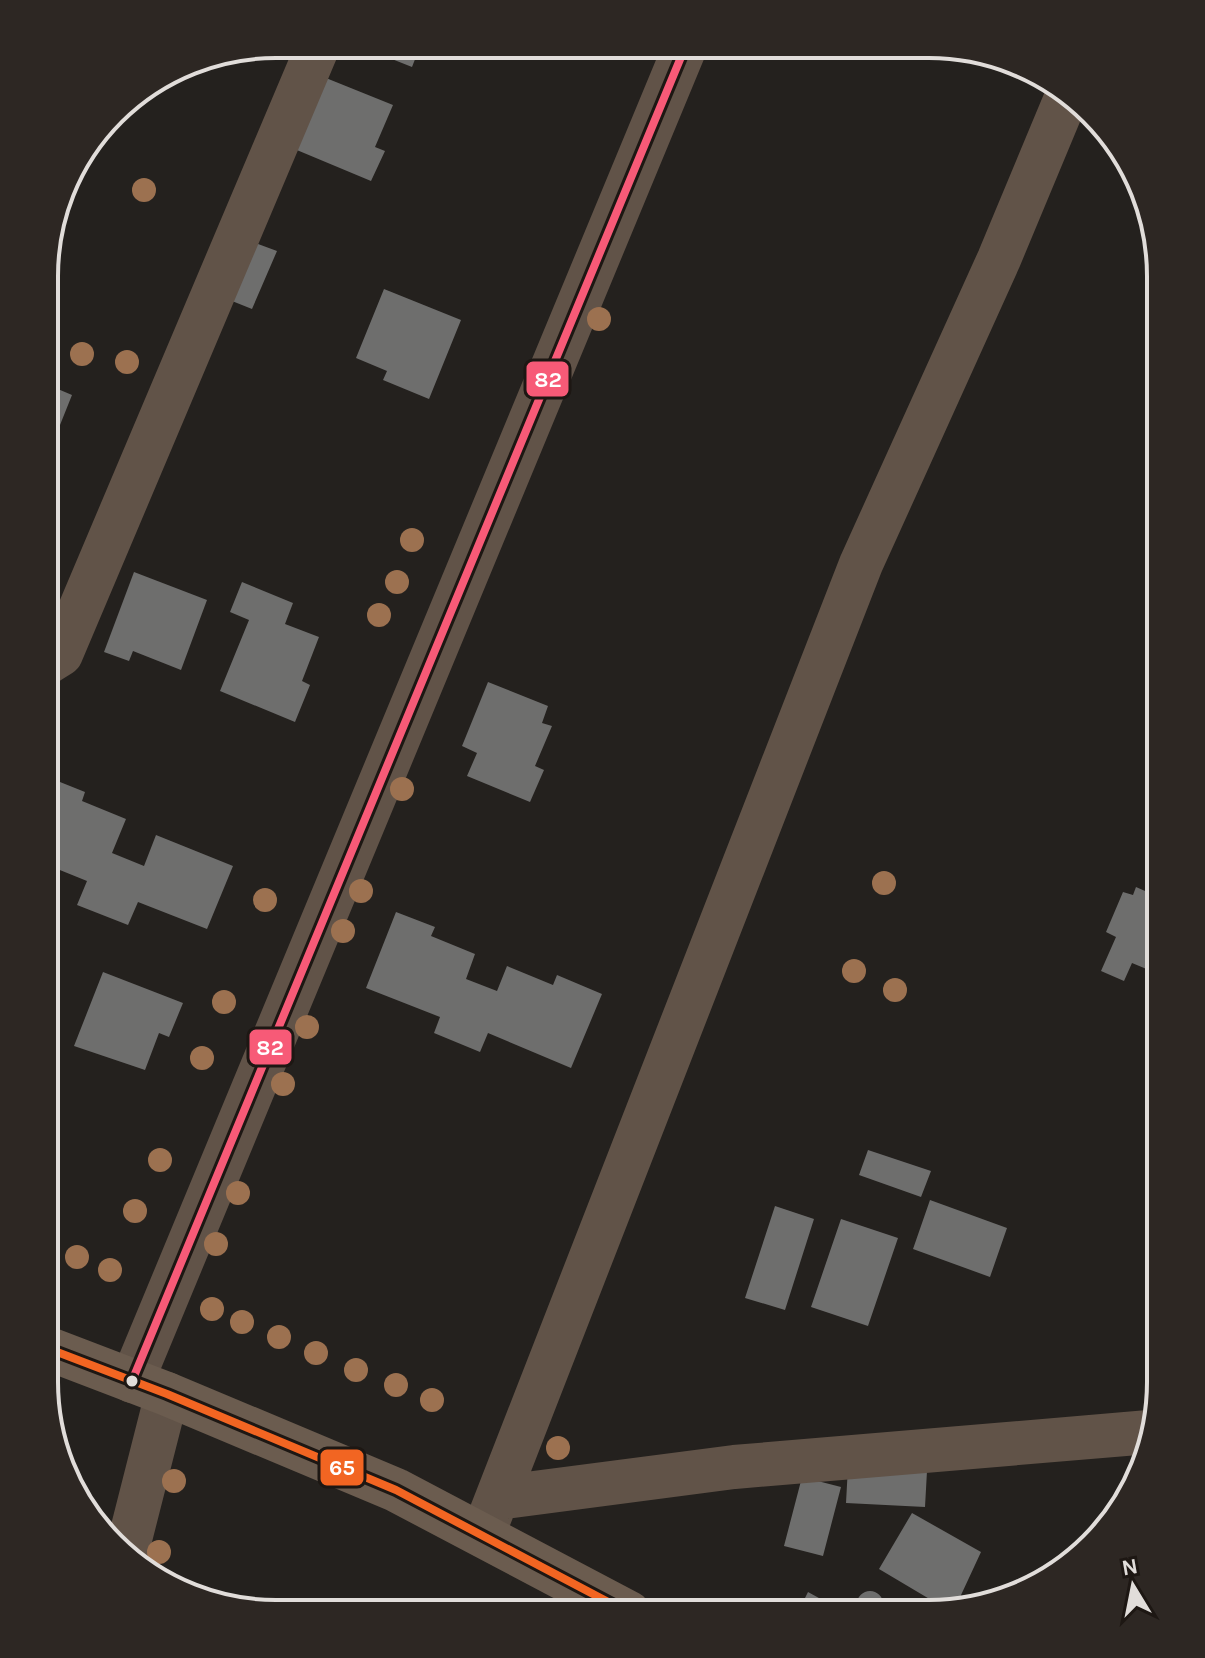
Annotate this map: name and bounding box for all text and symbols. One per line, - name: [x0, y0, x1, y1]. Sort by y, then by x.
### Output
- line badge: 82: [525, 360, 570, 398]
- text: 82: [534, 367, 562, 393]
- line badge: 82: [248, 1028, 293, 1066]
- text: 82: [256, 1035, 284, 1061]
- unlabelled marker: [124, 1373, 140, 1389]
- line badge: 65: [319, 1448, 365, 1487]
- text: 65: [329, 1455, 355, 1481]
- north arrow: [1093, 1546, 1173, 1626]
- text: N: [1120, 1553, 1140, 1581]

